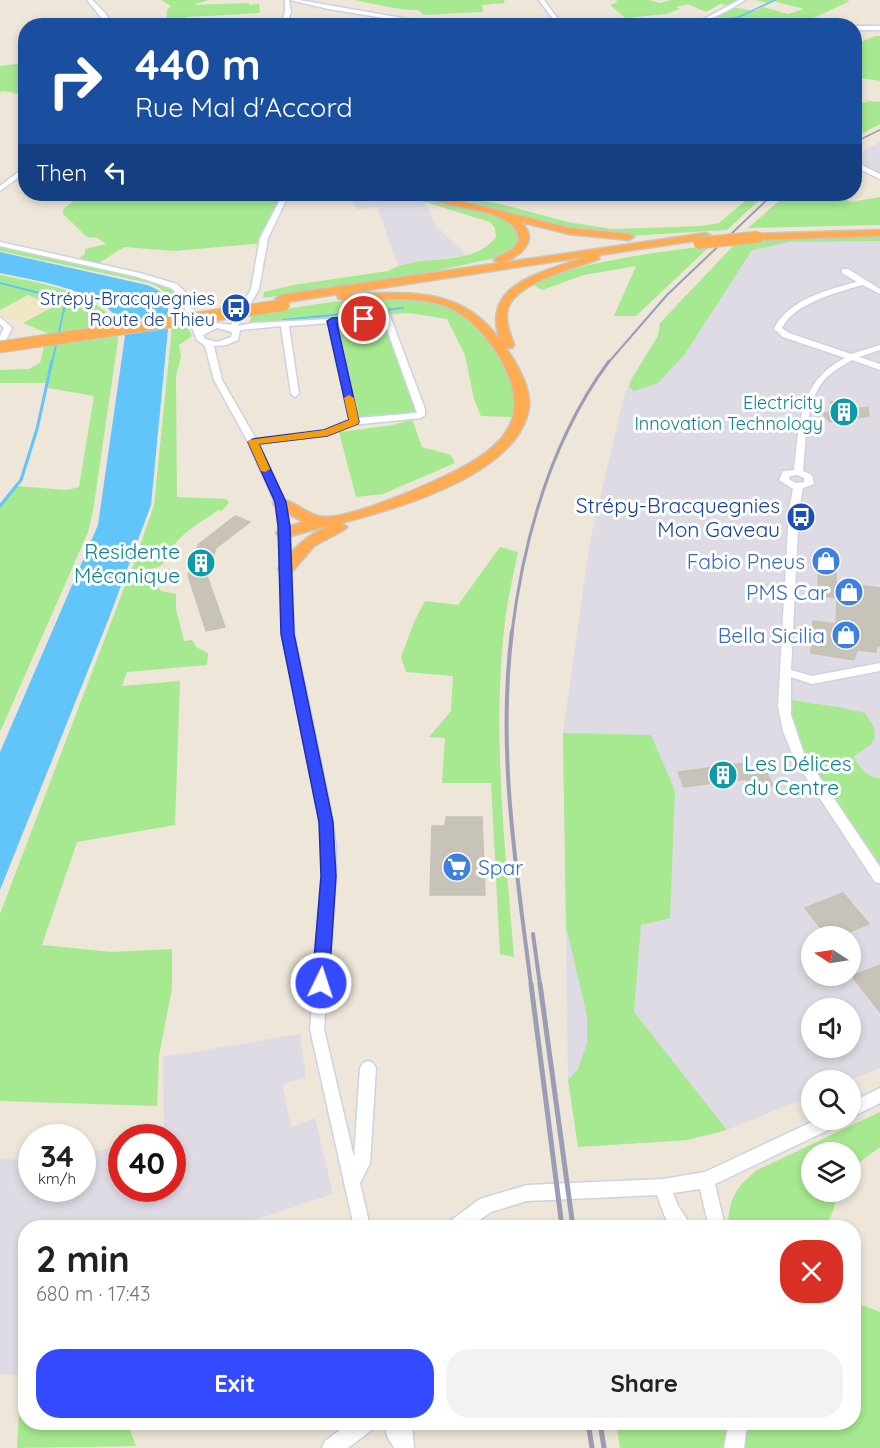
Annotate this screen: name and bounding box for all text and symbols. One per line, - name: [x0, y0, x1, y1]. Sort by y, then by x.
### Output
- text: 440 m: [135, 38, 261, 91]
- icon: right: [36, 42, 114, 120]
- text: Rue Mal d'Accord: [135, 90, 353, 124]
- icon: left: [99, 156, 132, 189]
- text: Then: [36, 159, 87, 187]
- place label: Strépy-Bracquegnies Route de Thieu: [40, 287, 215, 331]
- bus stop icon: Strépy-Bracquegnies Route de Thieu: [220, 292, 252, 324]
- pin: [338, 293, 389, 344]
- icon: arrive: [347, 302, 380, 335]
- place label: Electricity Innovation Technology: [634, 391, 823, 435]
- building icon: Electricity Innovation Technology: [828, 396, 860, 428]
- place label: Strépy-Bracquegnies Mon Gaveau: [576, 492, 780, 542]
- bus stop icon: Strépy-Bracquegnies Mon Gaveau: [785, 501, 817, 533]
- place label: Residente Mécanique: [74, 538, 180, 588]
- shop icon: Fabio Pneus: [810, 545, 842, 577]
- building icon: Residente Mécanique: [185, 547, 217, 579]
- place label: Fabio Pneus: [687, 548, 805, 574]
- shop icon: PMS Car: [833, 576, 865, 608]
- place label: PMS Car: [746, 579, 828, 605]
- shop icon: Bella Sicilia: [830, 619, 862, 651]
- place label: Bella Sicilia: [718, 622, 825, 648]
- place label: Les Délices du Centre: [744, 750, 852, 800]
- building icon: Les Délices du Centre: [707, 759, 739, 791]
- supermarket icon: Spar: [441, 851, 473, 883]
- place label: Spar: [478, 854, 523, 880]
- north arrow: [801, 926, 861, 986]
- map controls: [801, 926, 861, 1202]
- position arrow: [289, 951, 353, 1015]
- button: sound: [801, 998, 861, 1058]
- button: search: [801, 1070, 861, 1130]
- speed limit sign: 40: [108, 1124, 186, 1202]
- text: 34: [40, 1137, 74, 1175]
- button: layers: [801, 1142, 861, 1202]
- text: km/h: [38, 1169, 76, 1188]
- text: 2 min: [36, 1236, 130, 1281]
- button: close: [780, 1240, 843, 1303]
- text: 680 m · 17:43: [36, 1281, 150, 1306]
- button: Exit: [36, 1349, 434, 1418]
- button: Share: [446, 1349, 843, 1418]

